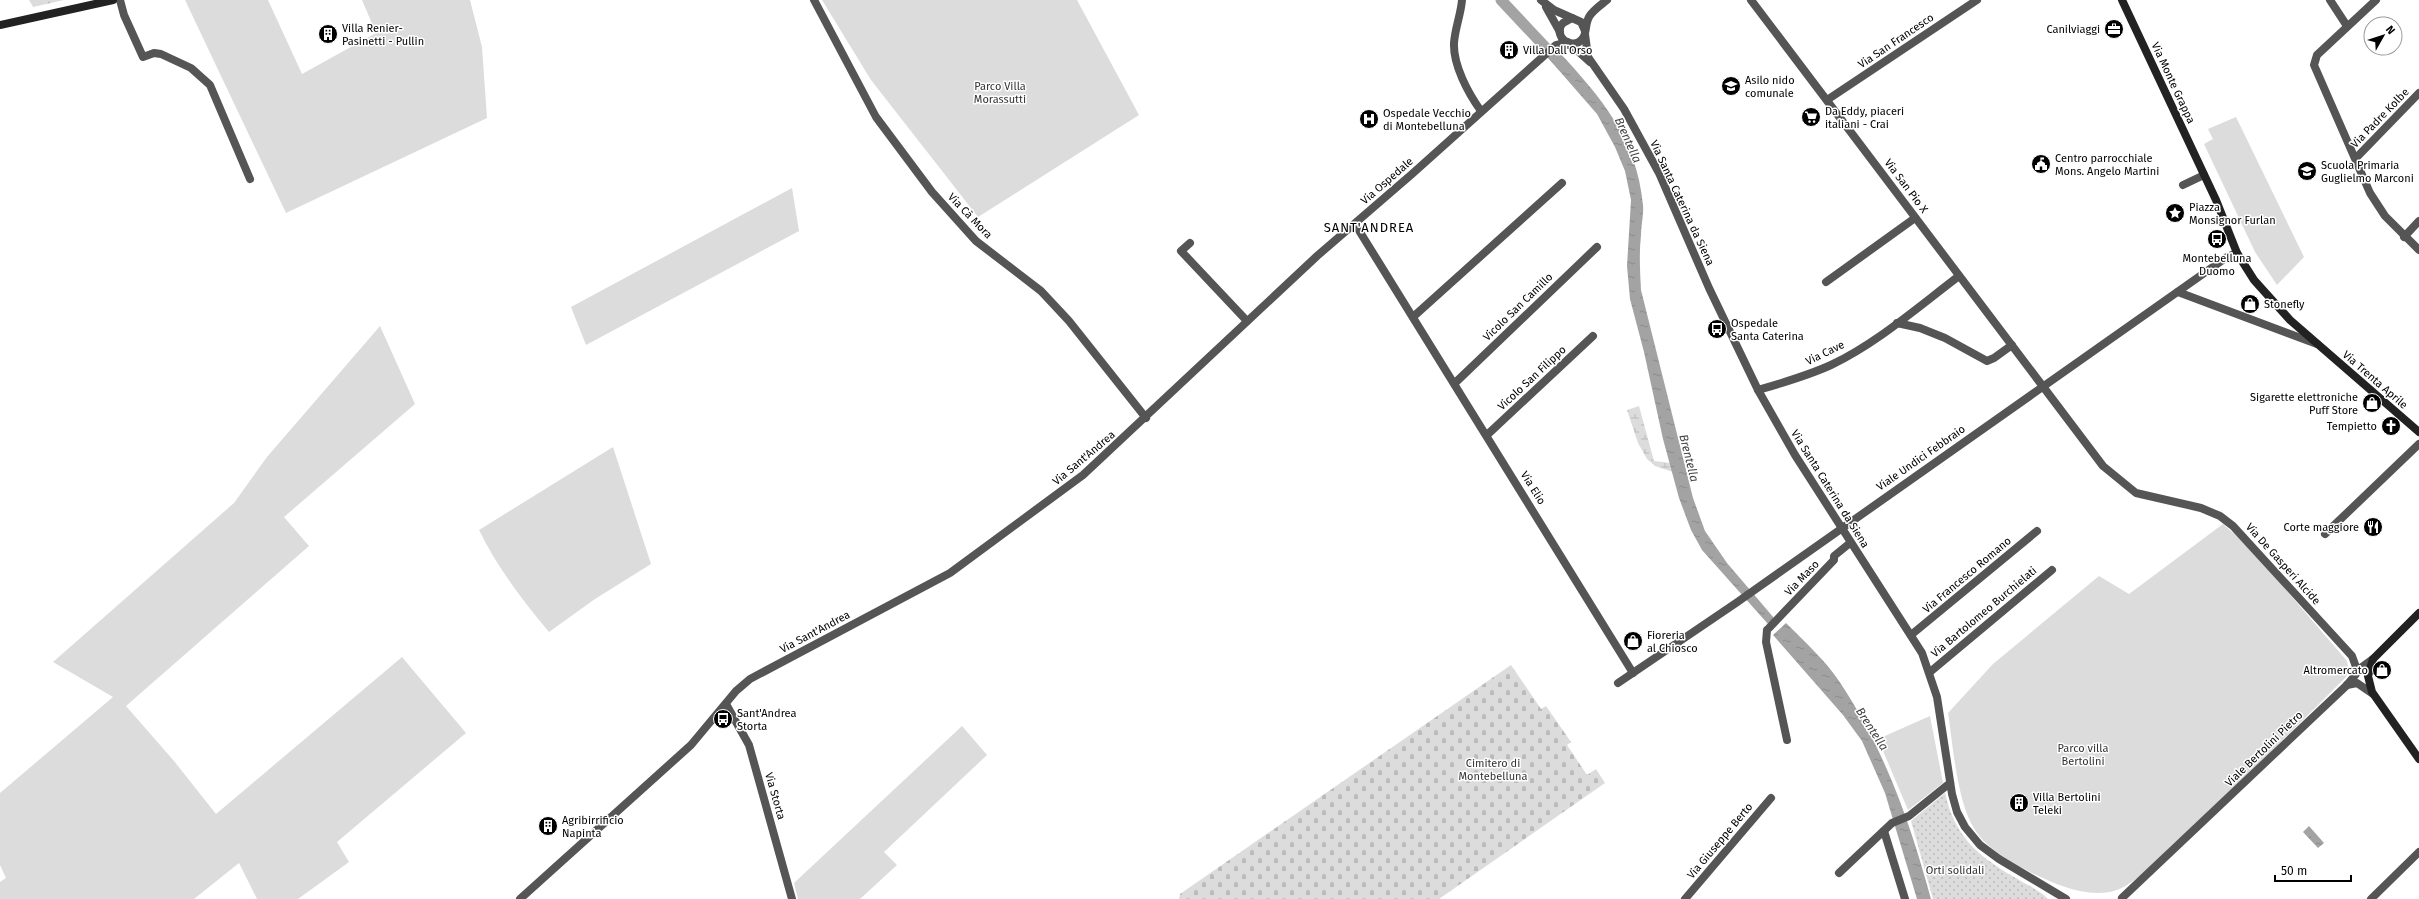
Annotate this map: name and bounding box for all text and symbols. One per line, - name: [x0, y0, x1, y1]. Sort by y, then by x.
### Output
- street label: Via San Francesco: [1856, 11, 1936, 71]
- north arrow: [2363, 16, 2403, 56]
- office icon: Canilviaggi: [2103, 18, 2125, 40]
- place label: Villa Renier- Pasinetti - Pullin: [342, 22, 424, 48]
- building icon: Villa Renier- Pasinetti - Pullin: [317, 23, 339, 45]
- place label: Canilviaggi: [2046, 23, 2100, 36]
- text: N: [2383, 23, 2398, 37]
- building icon: Villa Dall'Orso: [1498, 39, 1520, 61]
- street label: Via Monte Grappa: [2149, 40, 2197, 126]
- place label: Villa Dall'Orso: [1523, 44, 1592, 57]
- place label: Asilo nido comunale: [1745, 74, 1795, 100]
- school or university icon: Asilo nido comunale: [1720, 75, 1742, 97]
- park label: Parco Villa Morassutti: [974, 80, 1026, 106]
- street label: Via Padre Kolbe: [2348, 86, 2412, 150]
- place label: Da Eddy, piaceri italiani - Crai: [1825, 105, 1904, 131]
- supermarket icon: Da Eddy, piaceri italiani - Crai: [1800, 106, 1822, 128]
- place label: Ospedale Vecchio di Montebelluna: [1383, 107, 1471, 133]
- hospital icon: Ospedale Vecchio di Montebelluna: [1358, 108, 1380, 130]
- water label: Brentella: [1612, 115, 1644, 165]
- street label: Via Santa Caterina da Siena: [1647, 138, 1717, 268]
- place label: Centro parrocchiale Mons. Angelo Martini: [2055, 152, 2159, 178]
- public building icon: Centro parrocchiale Mons. Angelo Martini: [2030, 153, 2052, 175]
- street label: Via Ospedale: [1358, 155, 1416, 207]
- street label: Via San Pio X: [1881, 156, 1931, 216]
- place label: Scuola Primaria Guglielmo Marconi: [2321, 159, 2414, 185]
- school or university icon: Scuola Primaria Guglielmo Marconi: [2296, 160, 2318, 182]
- street label: Via Cà Mora: [945, 191, 995, 241]
- place label: Piazza Monsignor Furlan: [2189, 201, 2276, 227]
- place icon: Piazza Monsignor Furlan: [2164, 202, 2186, 224]
- district label: SANT'ANDREA: [1324, 220, 1414, 235]
- bus stop icon: Montebelluna Duomo: [2206, 228, 2228, 250]
- place label: Montebelluna Duomo: [2182, 252, 2252, 278]
- street label: Vicolo San Camillo: [1480, 270, 1556, 344]
- shop icon: Stonefly: [2239, 293, 2261, 315]
- place label: Stonefly: [2264, 298, 2305, 311]
- place label: Ospedale Santa Caterina: [1731, 317, 1804, 343]
- bus stop icon: Ospedale Santa Caterina: [1706, 318, 1728, 340]
- street label: Via Cave: [1804, 338, 1846, 368]
- street label: Vicolo San Filippo: [1495, 343, 1569, 413]
- street label: Via Trenta Aprile: [2340, 348, 2410, 412]
- place label: Sigarette elettroniche Puff Store: [2250, 391, 2358, 417]
- shop icon: Sigarette elettroniche Puff Store: [2361, 392, 2383, 414]
- church icon: Tempietto: [2380, 415, 2402, 437]
- place label: Tempietto: [2327, 420, 2377, 433]
- street label: Viale Undici Febbraio: [1874, 422, 1968, 494]
- street label: Via Sant'Andrea: [1050, 428, 1118, 488]
- street label: Via Santa Caterina da Siena: [1788, 428, 1872, 550]
- water label: Brentella: [1676, 433, 1702, 483]
- street label: Via Elio: [1518, 469, 1548, 507]
- restaurant icon: Corte maggiore: [2362, 516, 2384, 538]
- street label: Via De Gasperi Alcide: [2243, 521, 2323, 607]
- place label: Corte maggiore: [2283, 521, 2359, 534]
- street label: Via Francesco Romano: [1920, 534, 2014, 616]
- street label: Via Maso: [1782, 558, 1822, 598]
- street label: Via Bartolomeo Burchielati: [1929, 564, 2039, 660]
- street label: Via Sant'Andrea: [778, 608, 852, 656]
- place label: Fioreria al Chiosco: [1647, 629, 1698, 655]
- shop icon: Fioreria al Chiosco: [1622, 630, 1644, 652]
- shop icon: Altromercato: [2371, 659, 2393, 681]
- place label: Altromercato: [2303, 664, 2368, 677]
- water label: Brentella: [1853, 705, 1891, 753]
- place label: Sant'Andrea Storta: [737, 707, 796, 733]
- bus stop icon: Sant'Andrea Storta: [712, 708, 734, 730]
- street label: Viale Bertolini Pietro: [2222, 709, 2306, 789]
- park label: Parco villa Bertolini: [2058, 742, 2108, 768]
- park label: Cimitero di Montebelluna: [1458, 757, 1528, 783]
- street label: Via Storta: [762, 771, 788, 821]
- place label: Villa Bertolini Teleki: [2033, 791, 2101, 817]
- building icon: Villa Bertolini Teleki: [2008, 792, 2030, 814]
- street label: Via Giuseppe Berto: [1685, 800, 1755, 882]
- place label: Agribirrificio Napinta: [562, 814, 624, 840]
- building icon: Agribirrificio Napinta: [537, 815, 559, 837]
- scale bar: [2275, 857, 2351, 883]
- park label: Orti solidali: [1926, 864, 1984, 877]
- text: 50 m: [2281, 864, 2307, 878]

